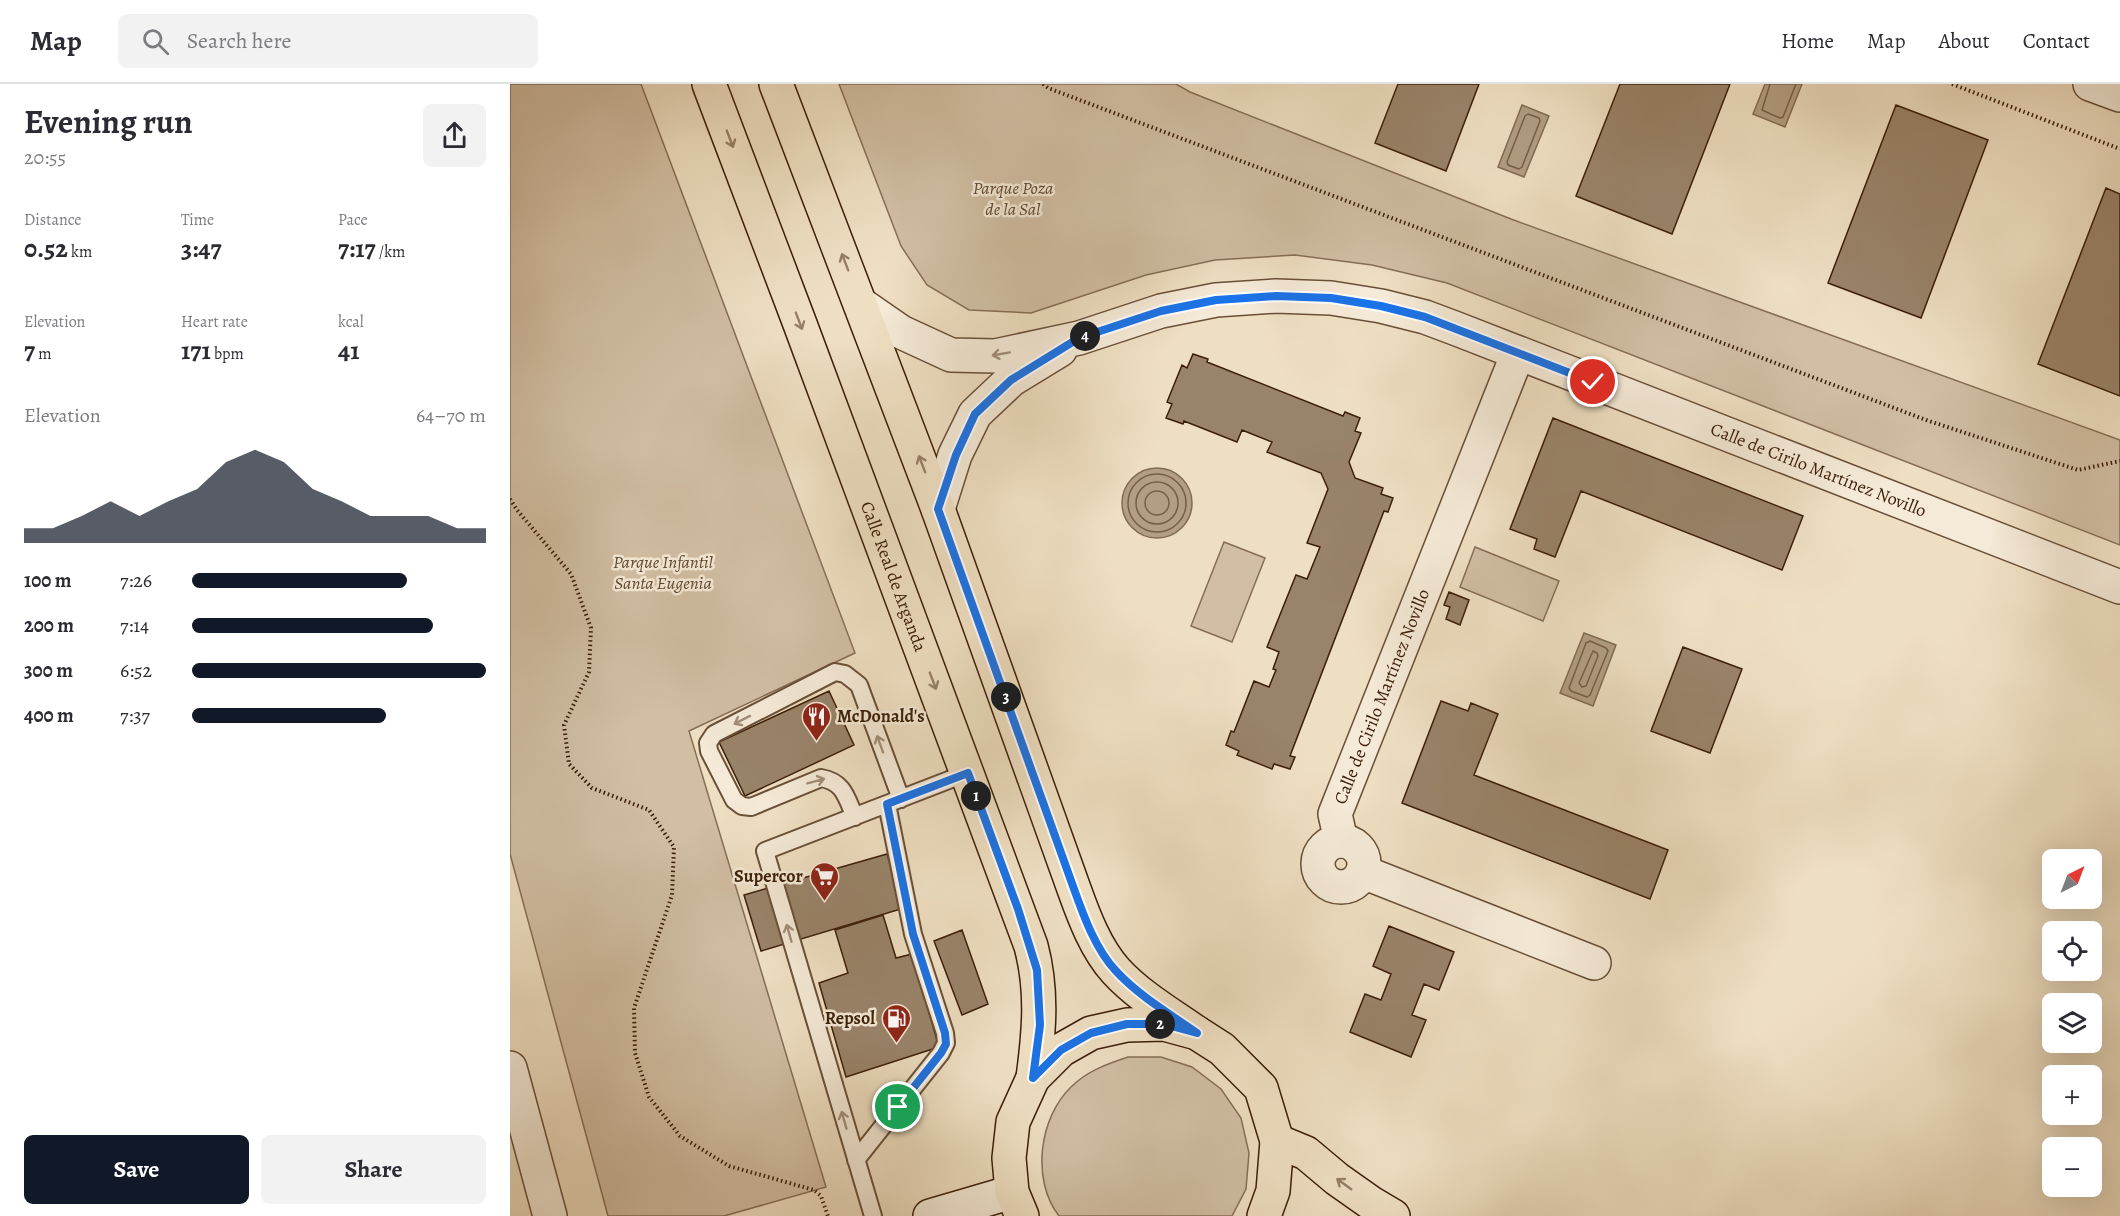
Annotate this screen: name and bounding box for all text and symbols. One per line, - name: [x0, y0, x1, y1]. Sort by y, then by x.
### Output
- search box: [118, 14, 538, 68]
- text: Map: [30, 22, 82, 60]
- icon: search: [139, 25, 172, 58]
- text: Search here: [187, 26, 291, 56]
- text: Home: [1781, 27, 1834, 55]
- text: Map: [1867, 27, 1905, 55]
- text: About: [1938, 27, 1990, 55]
- text: Contact: [2023, 27, 2090, 55]
- text: Evening run: [24, 99, 193, 144]
- button: share: [423, 104, 486, 167]
- one-way arrow: [725, 129, 736, 147]
- text: 20:55: [24, 144, 66, 171]
- park label: Parque Poza de la Sal: [973, 176, 1053, 221]
- text: Distance: [24, 209, 81, 231]
- text: Time: [181, 209, 214, 231]
- text: Pace: [338, 209, 368, 231]
- text: 0.52: [24, 231, 68, 266]
- text: 3:47: [181, 231, 222, 266]
- text: 7:17: [338, 231, 376, 266]
- text: km: [68, 241, 92, 263]
- text: /km: [376, 241, 405, 263]
- one-way arrow: [839, 253, 850, 272]
- text: Elevation: [24, 311, 85, 333]
- text: Heart rate: [181, 311, 248, 333]
- text: kcal: [338, 311, 364, 333]
- one-way arrow: [795, 311, 806, 330]
- pin: 4: [1070, 321, 1100, 351]
- text: 4: [1081, 325, 1089, 347]
- text: 7: [24, 333, 35, 368]
- text: 171: [181, 333, 211, 368]
- text: 41: [338, 333, 360, 368]
- text: m: [35, 343, 52, 365]
- text: bpm: [211, 343, 244, 365]
- one-way arrow: [992, 349, 1012, 360]
- pin: [1567, 356, 1618, 407]
- icon: check: [1576, 365, 1609, 398]
- text: Elevation: [24, 402, 101, 429]
- text: 64–70 m: [416, 402, 486, 429]
- street label: Calle de Cirilo Martínez Novillo: [1707, 417, 1930, 523]
- one-way arrow: [915, 455, 926, 474]
- street label: Calle Real de Arganda: [855, 498, 933, 656]
- park label: Parque Infantil Santa Eugenia: [613, 550, 714, 595]
- text: 100 m: [24, 567, 72, 594]
- text: 7:26: [120, 567, 152, 594]
- street label: Calle de Cirilo Martínez Novillo: [1328, 585, 1435, 808]
- text: 200 m: [24, 612, 74, 639]
- text: 7:14: [120, 612, 149, 639]
- text: 300 m: [24, 657, 73, 684]
- text: 6:52: [120, 657, 152, 684]
- one-way arrow: [928, 671, 939, 690]
- pin: 3: [991, 682, 1021, 712]
- text: 3: [1003, 686, 1009, 708]
- restaurant icon: McDonald's: [800, 700, 832, 742]
- text: 400 m: [24, 702, 74, 729]
- text: 7:37: [120, 702, 150, 729]
- place label: McDonald's: [837, 704, 925, 728]
- one-way arrow: [733, 714, 751, 726]
- one-way arrow: [874, 735, 885, 754]
- one-way arrow: [806, 775, 825, 787]
- pin: 1: [961, 781, 991, 811]
- text: 1: [973, 785, 979, 807]
- north arrow: [2042, 849, 2102, 909]
- map controls: [2042, 849, 2102, 1197]
- supermarket icon: Supercor: [808, 860, 840, 902]
- place label: Supercor: [734, 864, 804, 888]
- button: locate: [2042, 921, 2102, 981]
- one-way arrow: [783, 924, 794, 943]
- button: layers: [2042, 993, 2102, 1053]
- fuel station icon: Repsol: [880, 1002, 912, 1044]
- place label: Repsol: [825, 1006, 875, 1030]
- pin: 2: [1145, 1009, 1175, 1039]
- text: 2: [1156, 1013, 1164, 1035]
- button: +: [2042, 1065, 2102, 1125]
- pin: [872, 1081, 923, 1132]
- icon: arrive: [881, 1090, 914, 1123]
- one-way arrow: [838, 1111, 849, 1130]
- button: Save: [24, 1135, 249, 1204]
- button: Share: [261, 1135, 486, 1204]
- button: −: [2042, 1137, 2102, 1197]
- one-way arrow: [1336, 1178, 1352, 1191]

